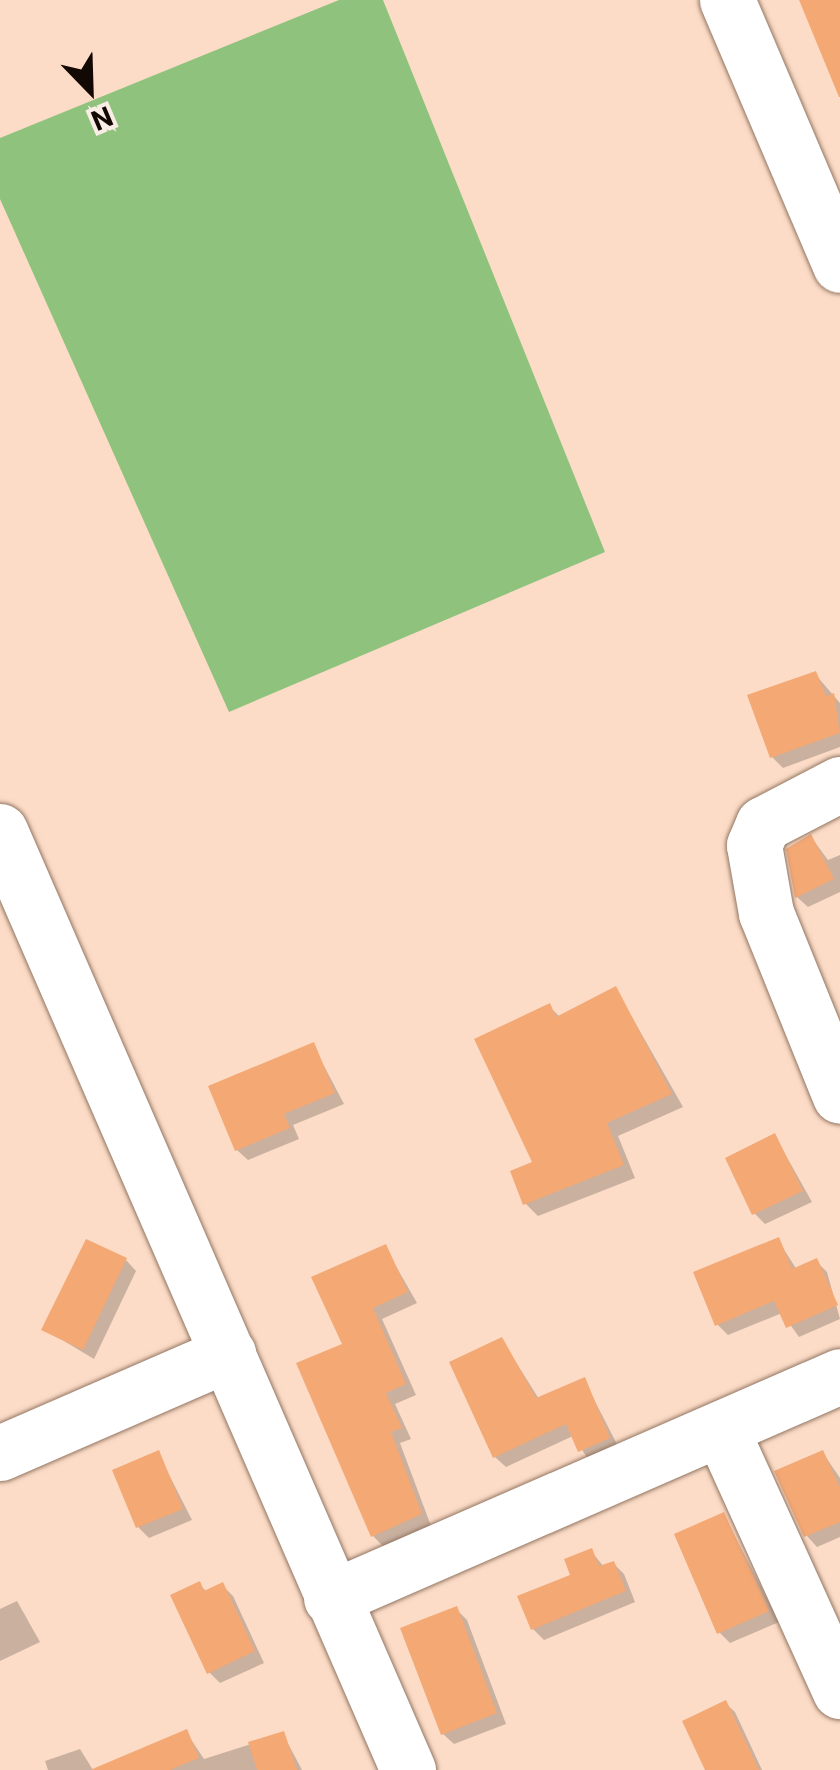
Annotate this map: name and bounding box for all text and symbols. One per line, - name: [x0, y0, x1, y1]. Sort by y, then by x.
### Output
- north arrow: [40, 40, 140, 140]
- text: N: [86, 99, 117, 137]

